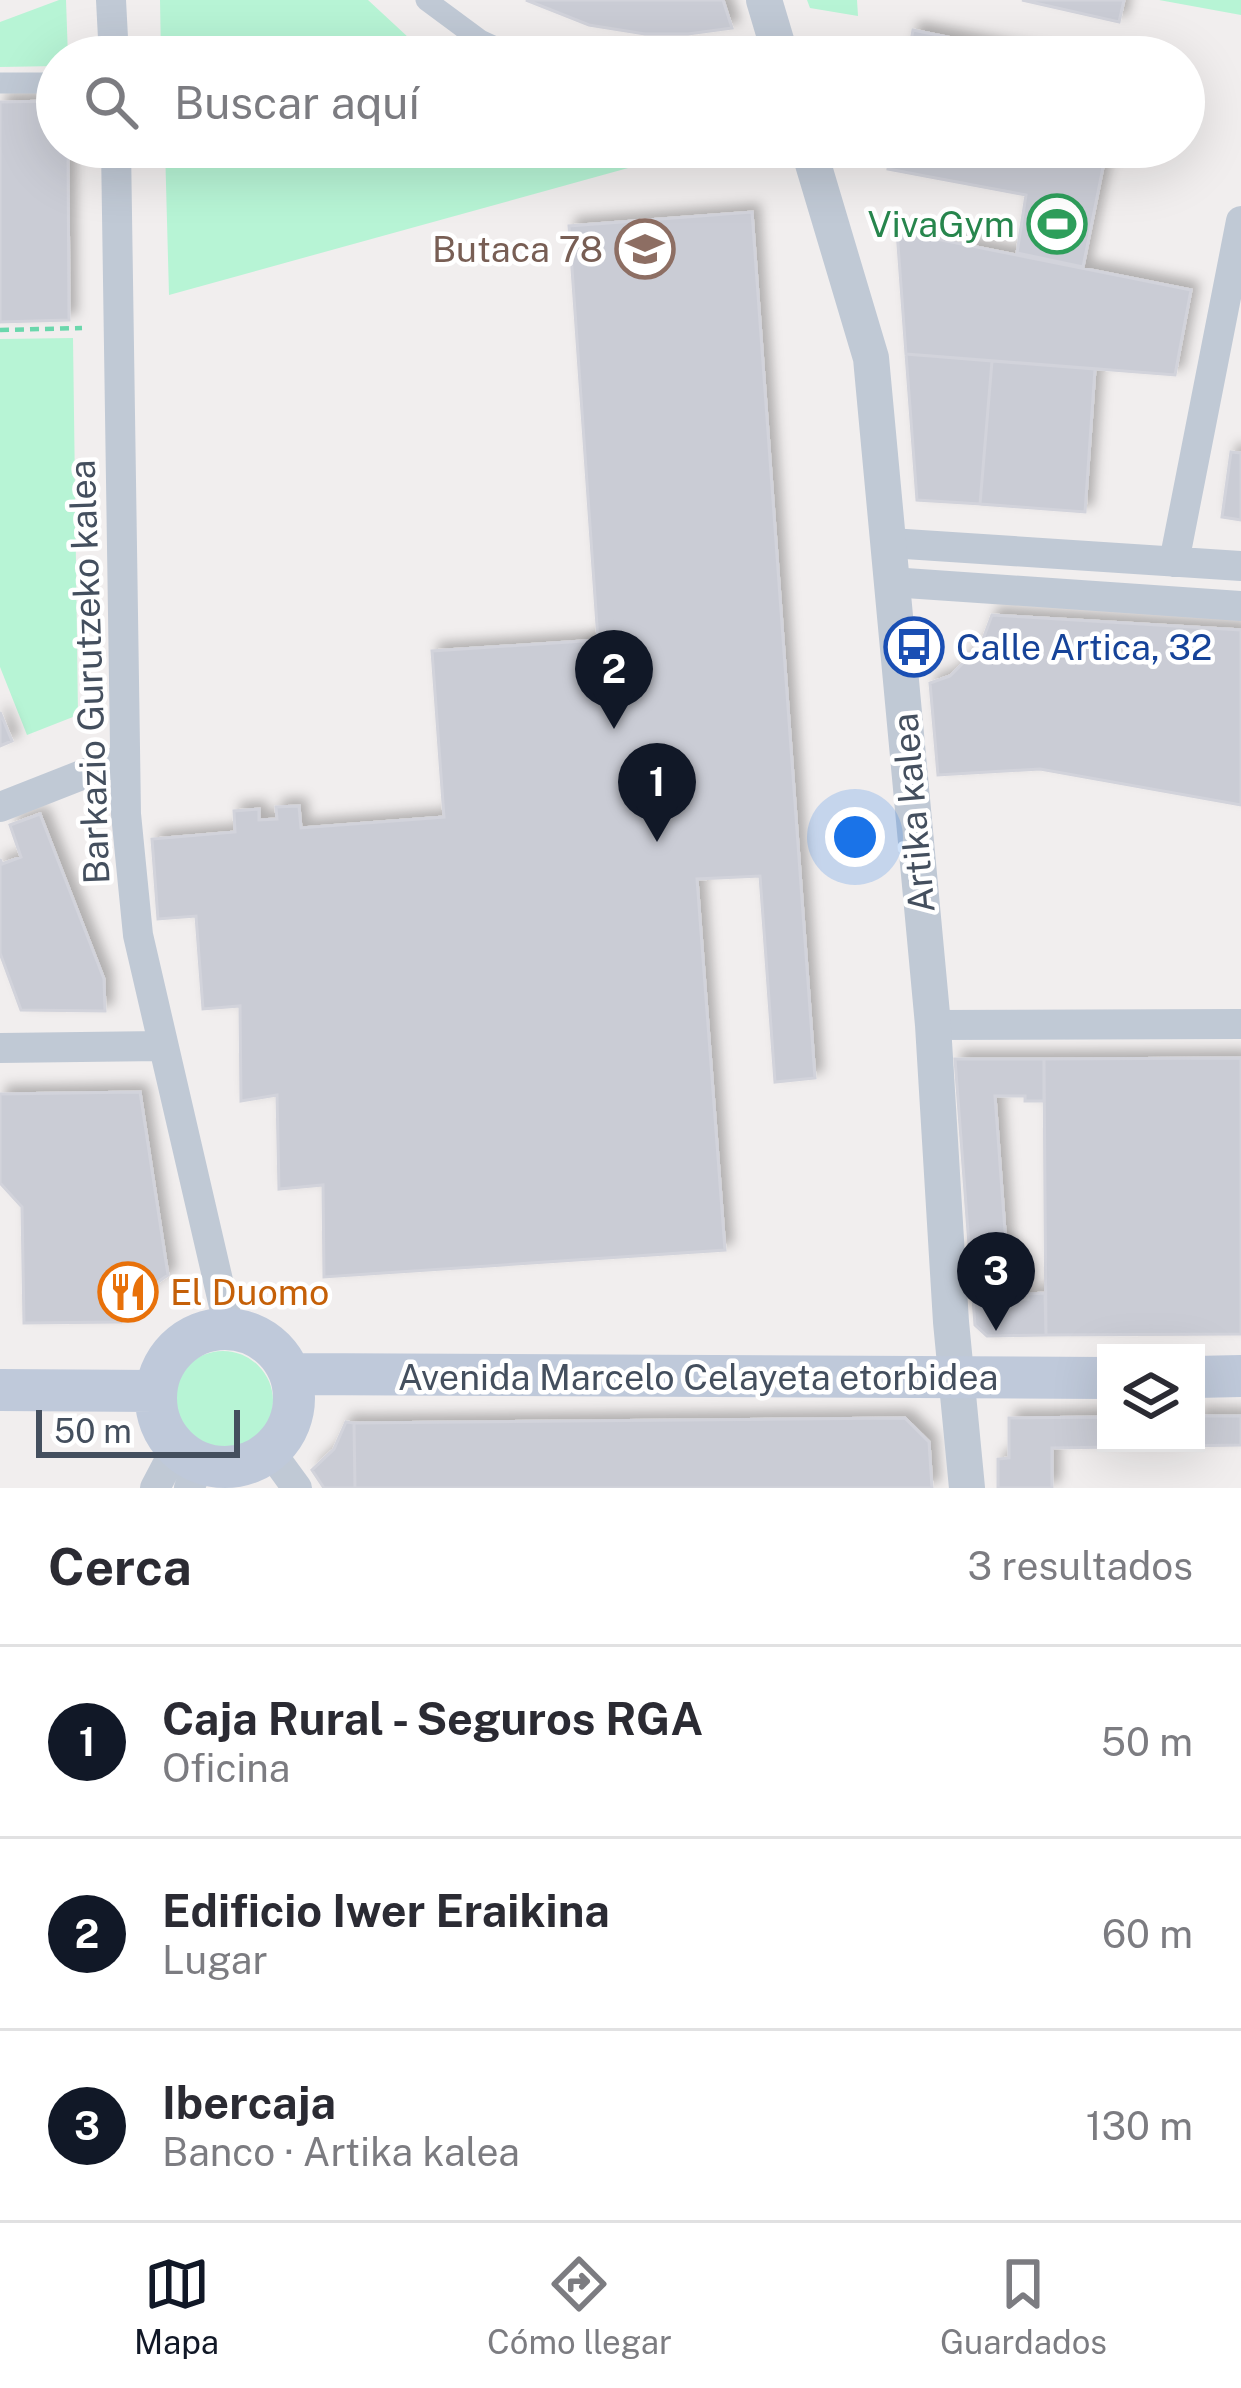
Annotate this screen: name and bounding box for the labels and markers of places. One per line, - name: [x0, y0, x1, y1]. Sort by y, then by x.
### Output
- sports icon: VivaGym: [1026, 193, 1088, 255]
- place label: VivaGym: [867, 203, 1015, 245]
- school or university icon: Butaca 78: [614, 218, 676, 280]
- place label: Butaca 78: [432, 228, 603, 270]
- bus stop icon: Calle Artica, 32: [883, 616, 945, 678]
- place label: Calle Artica, 32: [956, 626, 1212, 668]
- pin: 2: [575, 630, 653, 729]
- pin: 1: [618, 743, 696, 842]
- pin: 3: [957, 1232, 1035, 1331]
- restaurant icon: El Duomo: [97, 1261, 159, 1323]
- place label: El Duomo: [170, 1271, 329, 1313]

